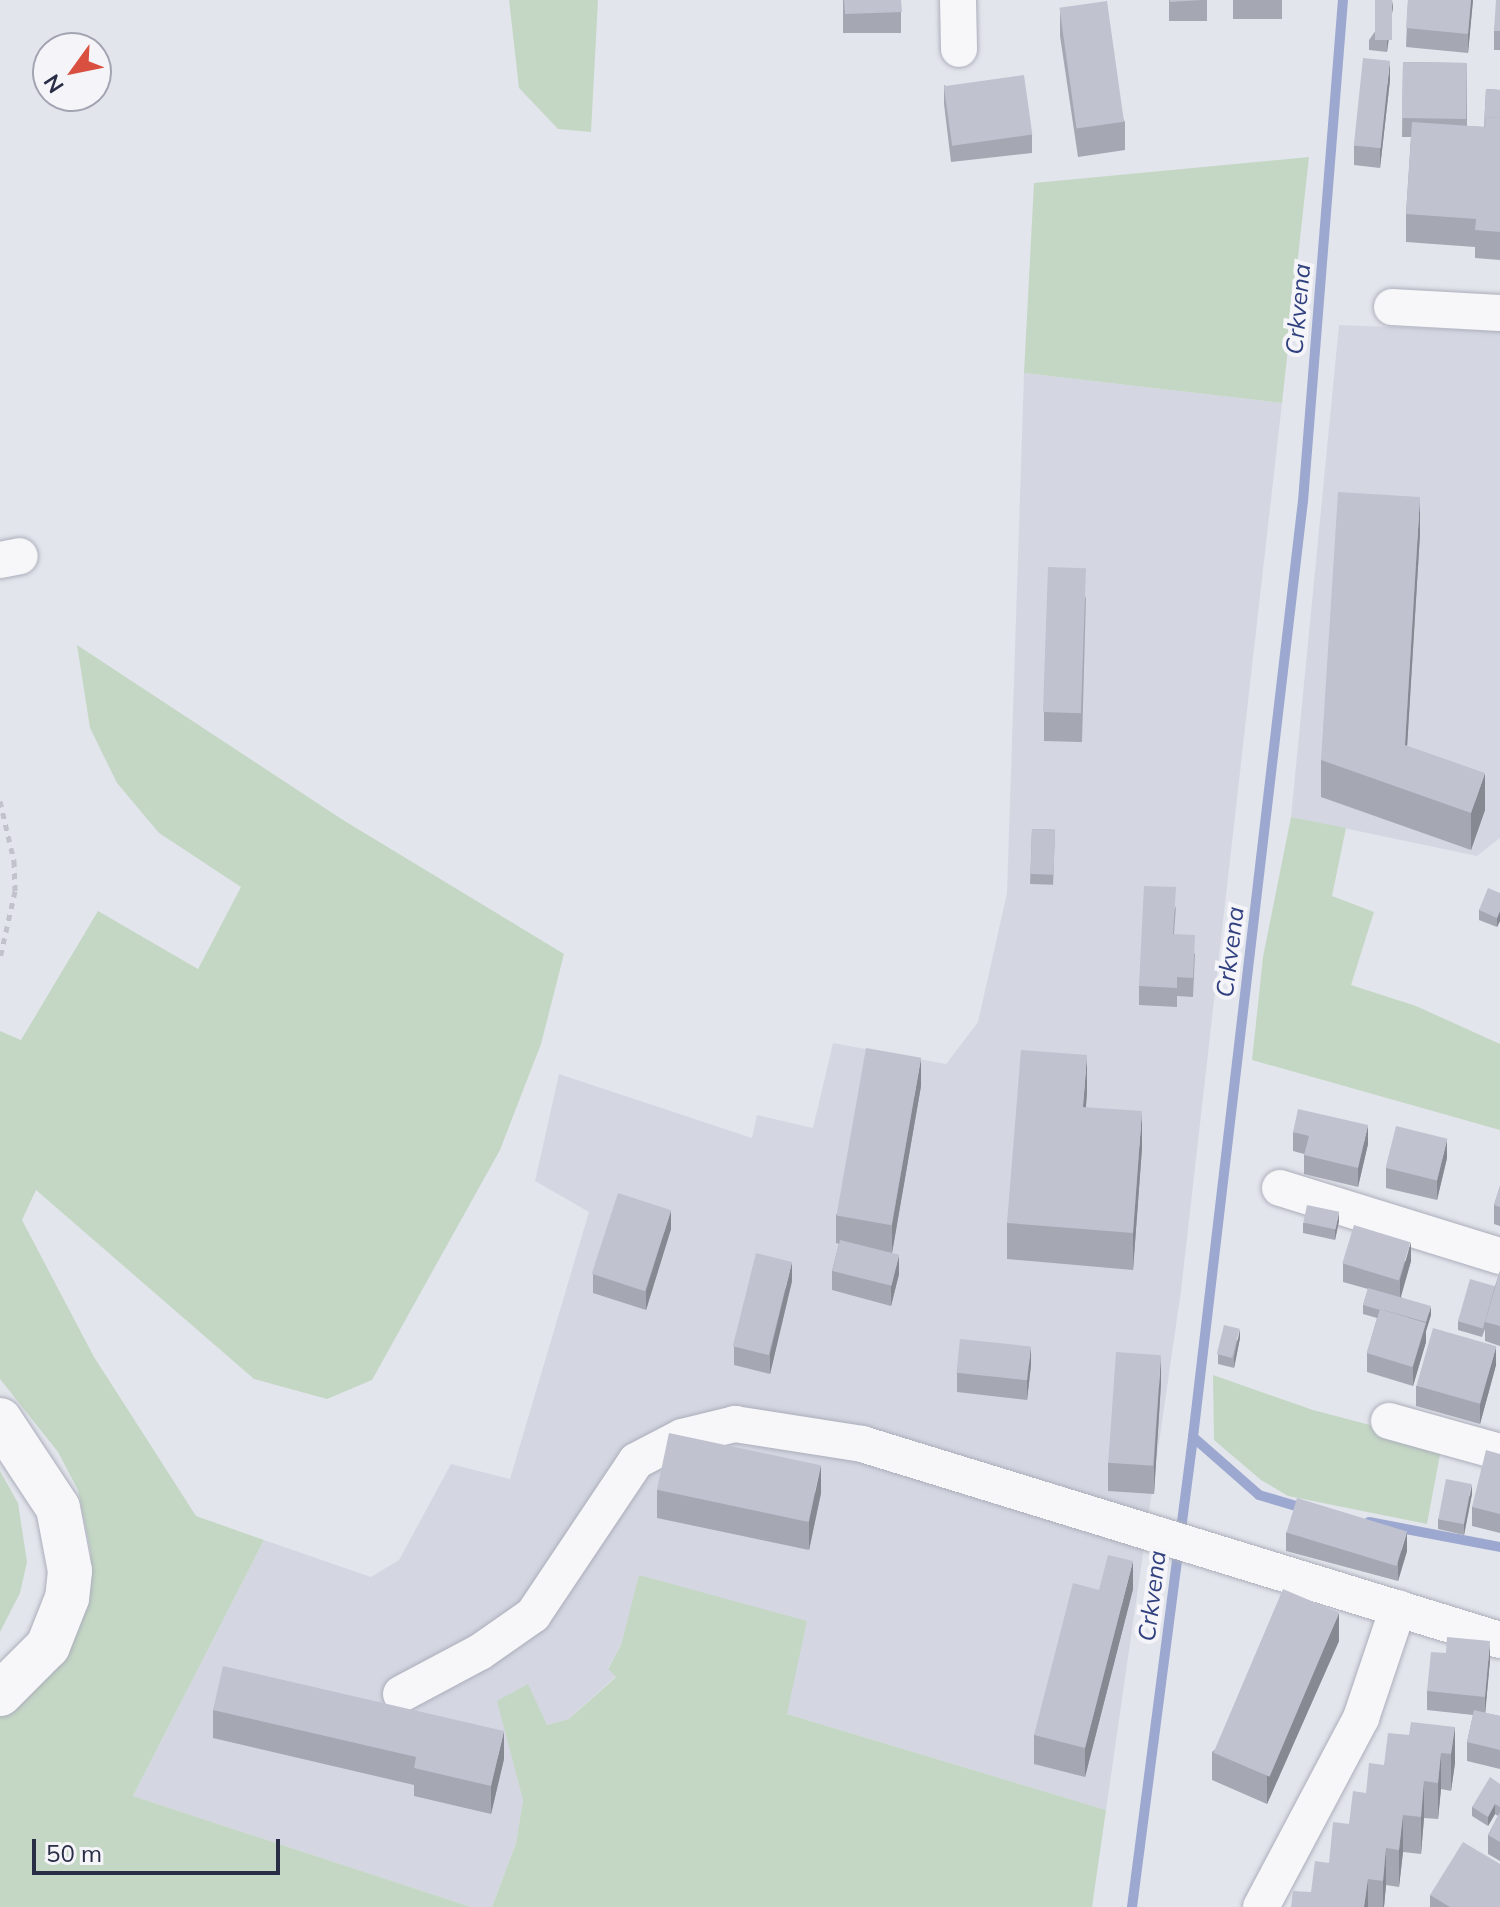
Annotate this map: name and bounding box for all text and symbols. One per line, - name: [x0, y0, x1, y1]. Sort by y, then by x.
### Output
- north arrow: [32, 32, 112, 112]
- text: N: [37, 69, 70, 99]
- water label: Crkvena: [1280, 262, 1316, 356]
- water label: Crkvena: [1210, 905, 1250, 999]
- water label: Crkvena: [1132, 1549, 1172, 1643]
- scale bar: [36, 1823, 284, 1873]
- text: 50 m: [46, 1838, 102, 1868]

